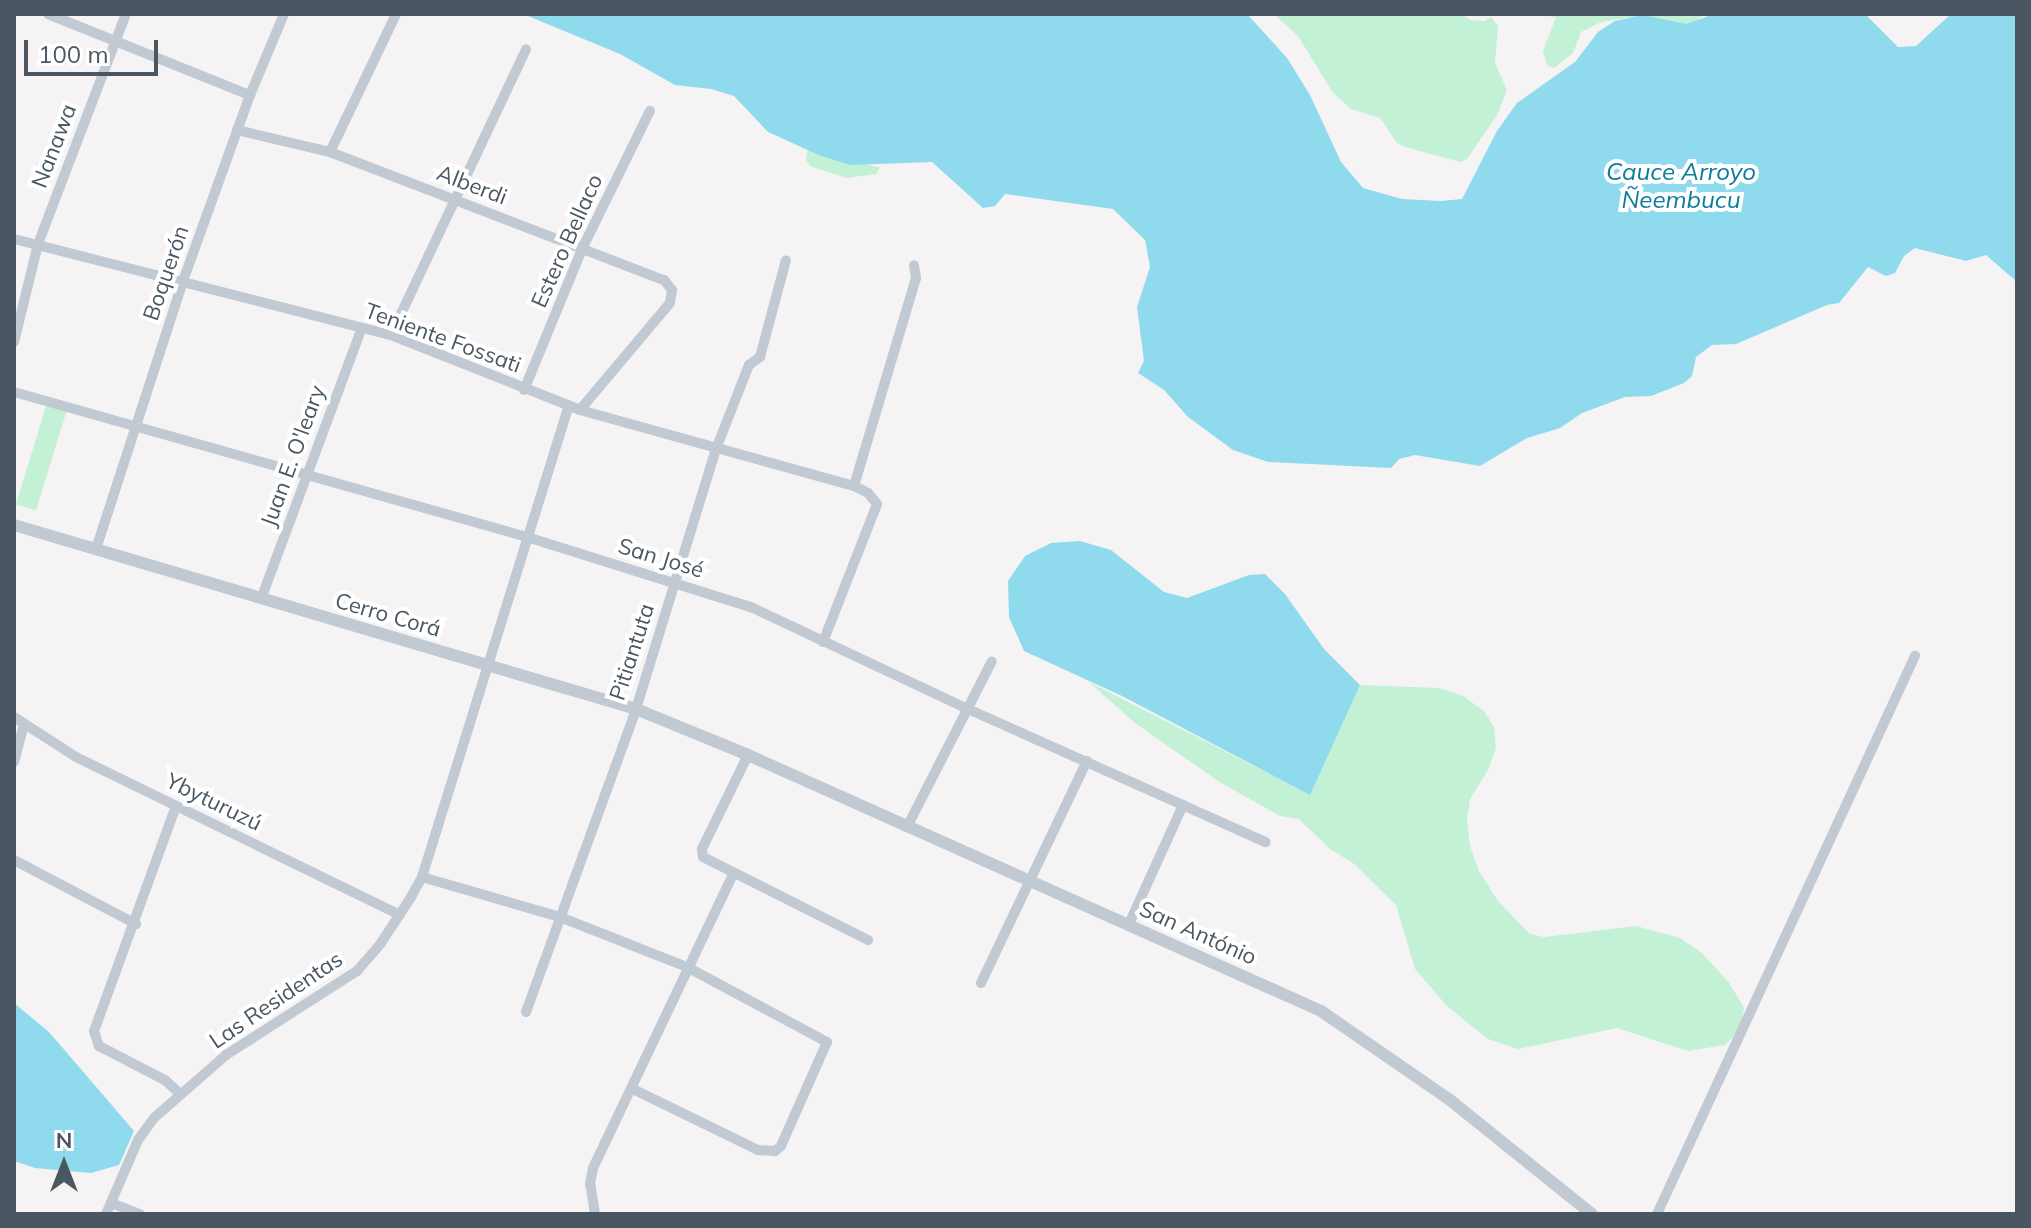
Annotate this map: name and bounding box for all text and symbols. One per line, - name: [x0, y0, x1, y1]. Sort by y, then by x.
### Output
- scale bar: [28, 24, 162, 74]
- text: 100 m: [38, 39, 109, 69]
- street label: Nanawa: [26, 100, 82, 192]
- water label: Cauce Arroyo Ñeembucu: [1606, 158, 1756, 214]
- street label: Alberdi: [433, 160, 511, 210]
- street label: Estero Bellaco: [526, 170, 608, 312]
- street label: Boquerón: [137, 222, 195, 324]
- street label: Teniente Fossati: [361, 297, 525, 379]
- street label: Juan E. O'leary: [255, 382, 331, 530]
- street label: San José: [615, 532, 707, 584]
- street label: Cerro Corá: [332, 587, 444, 643]
- street label: Pitiantuta: [604, 600, 660, 704]
- street label: Ybyturuzú: [162, 767, 266, 837]
- street label: San António: [1135, 895, 1261, 971]
- street label: Las Residentas: [204, 946, 348, 1054]
- north arrow: [24, 1124, 104, 1204]
- text: N: [56, 1126, 72, 1154]

